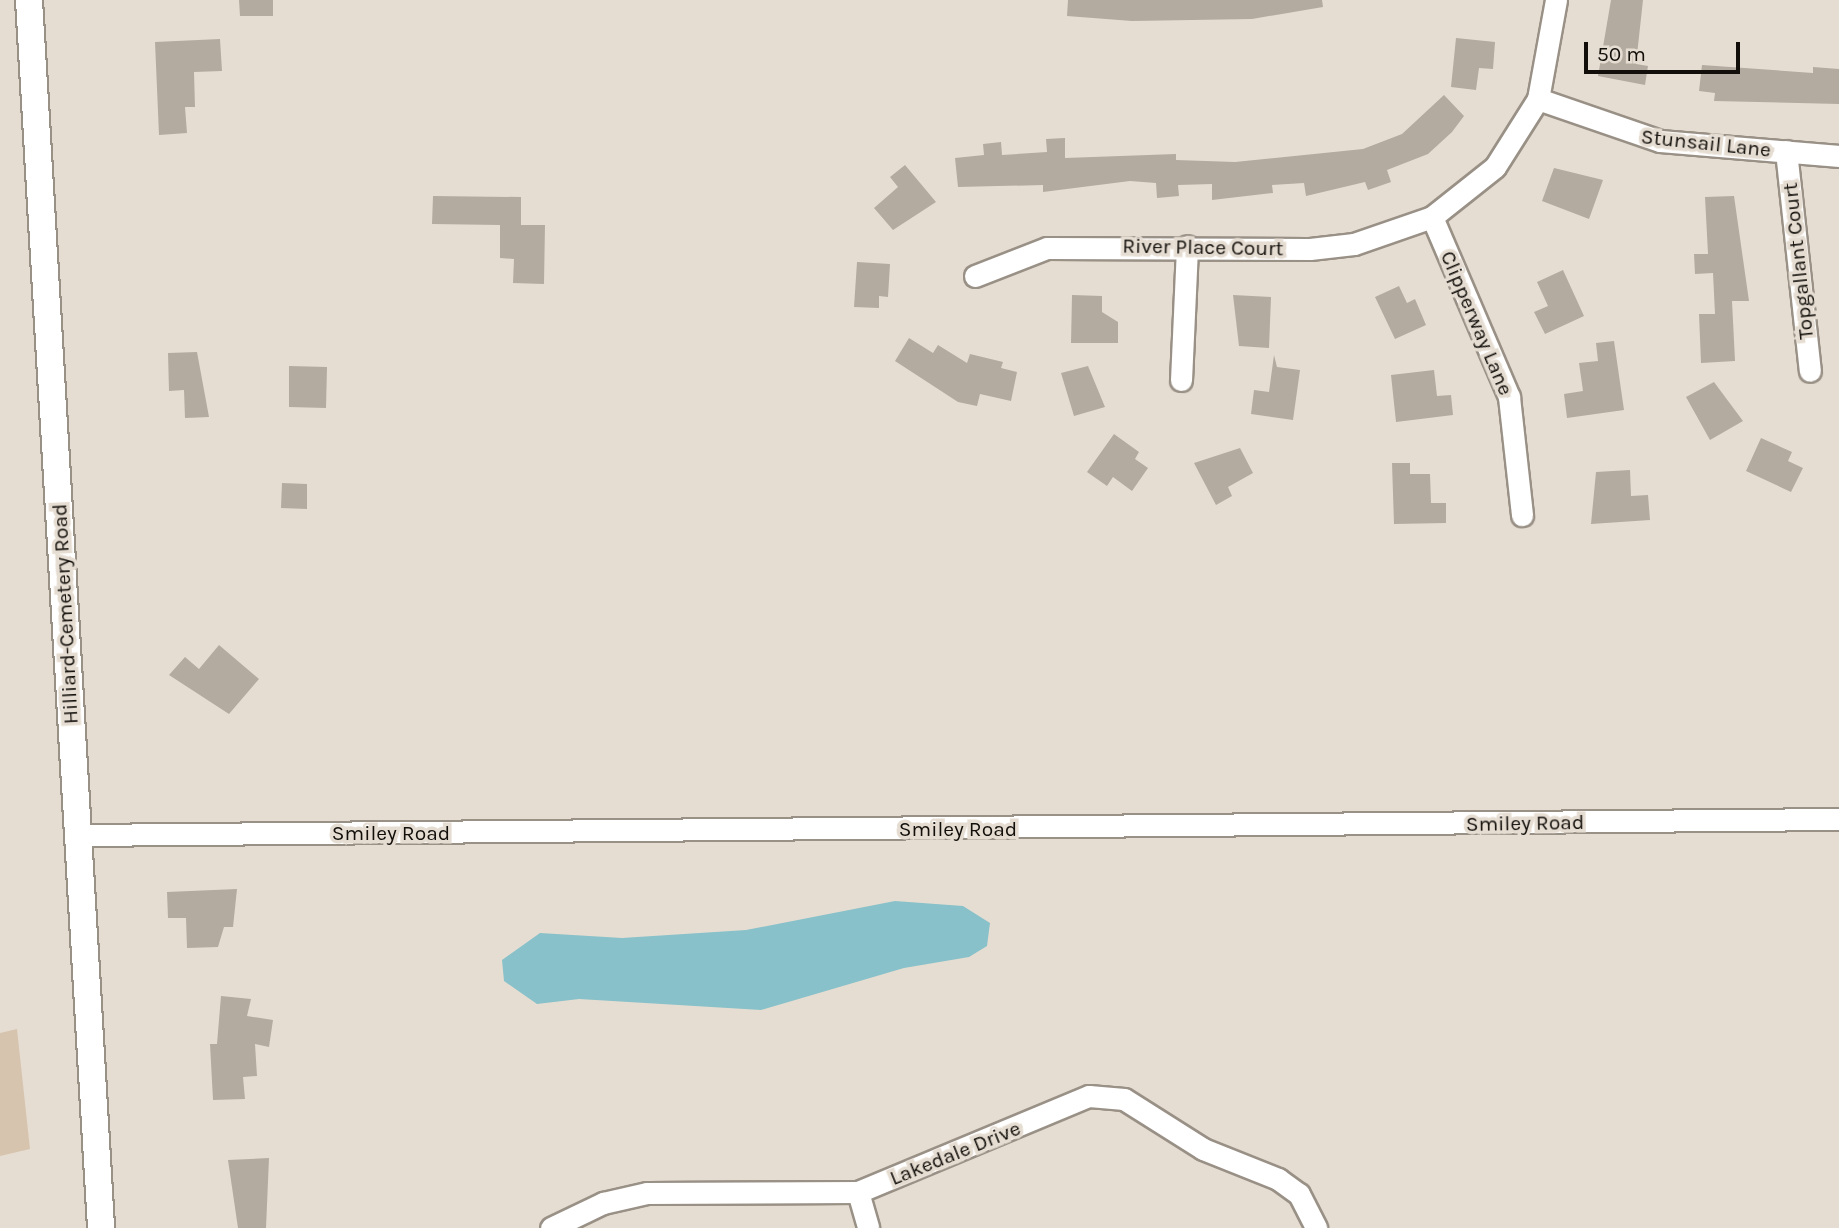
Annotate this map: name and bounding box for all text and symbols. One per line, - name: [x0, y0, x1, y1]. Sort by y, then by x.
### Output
- scale bar: [1587, 28, 1743, 72]
- text: 50 m: [1597, 42, 1646, 66]
- street label: Stunsail Lane: [1640, 124, 1772, 162]
- street label: Topgallant Court: [1777, 181, 1819, 341]
- street label: River Place Court: [1122, 233, 1284, 261]
- street label: Clipperway Lane: [1435, 247, 1519, 399]
- street label: Hilliard-Cemetery Road: [47, 503, 83, 725]
- street label: Smiley Road: [1466, 809, 1584, 837]
- street label: Smiley Road: [899, 816, 1017, 842]
- street label: Smiley Road: [332, 820, 450, 846]
- street label: Lakedale Drive: [886, 1115, 1024, 1191]

